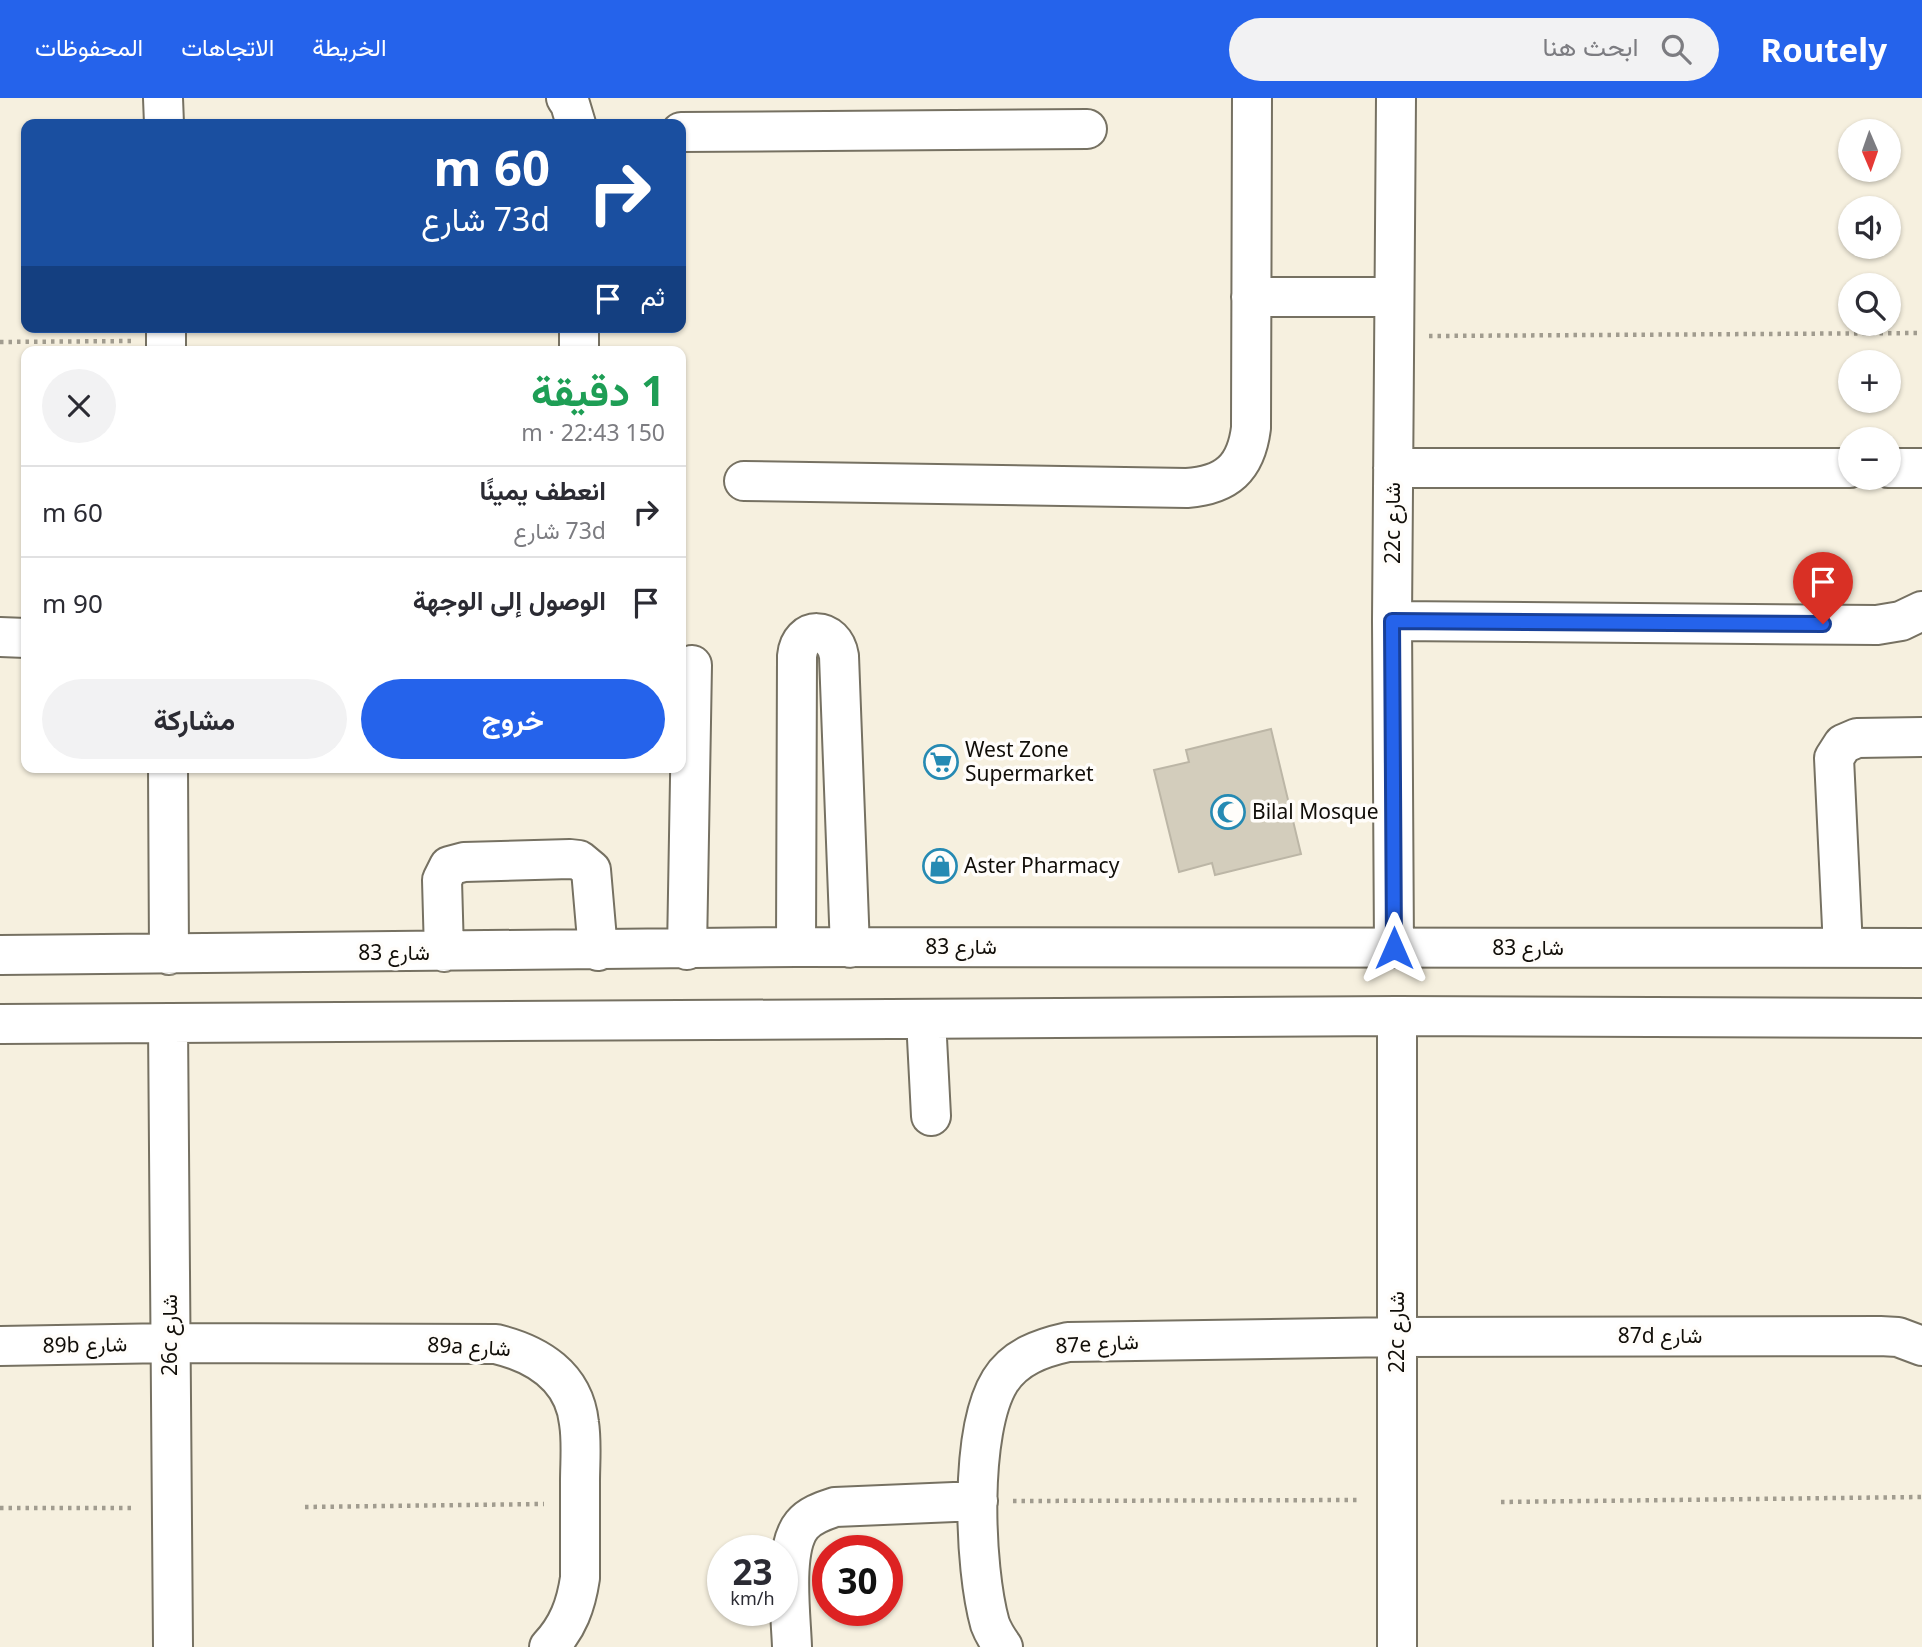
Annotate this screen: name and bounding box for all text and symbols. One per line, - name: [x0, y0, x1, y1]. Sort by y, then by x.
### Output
- search box: [1229, 18, 1719, 81]
- text: Routely: [1761, 27, 1887, 72]
- text: ابحث هنا: [1543, 28, 1639, 64]
- text: المحفوظات: [35, 30, 143, 63]
- text: الاتجاهات: [181, 30, 274, 63]
- text: الخريطة: [312, 30, 387, 63]
- icon: search: [1657, 30, 1695, 68]
- north arrow: [1838, 119, 1900, 182]
- map controls: [1838, 119, 1901, 490]
- text: 60 m: [433, 134, 550, 200]
- icon: right: [574, 147, 665, 238]
- button: sound: [1838, 196, 1901, 259]
- text: 73d شارع: [421, 197, 550, 240]
- button: search: [1838, 273, 1901, 336]
- text: ثم: [641, 278, 665, 314]
- icon: arrive: [589, 280, 627, 318]
- button: +: [1838, 350, 1901, 413]
- text: 1 دقيقة: [531, 361, 665, 418]
- button: close: [42, 369, 116, 443]
- text: 150 m · 22:43: [521, 416, 665, 448]
- button: −: [1838, 427, 1901, 490]
- text: انعطف يمينًا: [479, 472, 606, 508]
- street label: 22c شارع: [1378, 482, 1407, 564]
- icon: right: [627, 493, 665, 531]
- text: 60 m: [42, 494, 103, 530]
- text: 73d شارع: [513, 514, 606, 546]
- pin: [1793, 552, 1853, 624]
- icon: arrive: [1804, 563, 1842, 601]
- text: الوصول إلى الوجهة: [413, 582, 606, 618]
- icon: arrive: [627, 584, 665, 622]
- text: 90 m: [42, 585, 103, 621]
- button: مشاركة: [42, 679, 347, 759]
- button: خروج: [361, 679, 665, 759]
- place label: West Zone Supermarket: [965, 735, 1094, 787]
- supermarket icon: West Zone Supermarket: [922, 743, 960, 781]
- mosque icon: Bilal Mosque: [1209, 793, 1247, 831]
- place label: Bilal Mosque: [1252, 797, 1379, 825]
- shop icon: Aster Pharmacy: [921, 847, 959, 885]
- place label: Aster Pharmacy: [964, 851, 1120, 879]
- position arrow: [1357, 911, 1431, 985]
- street label: شارع 83: [925, 932, 997, 961]
- street label: شارع 83: [1492, 933, 1564, 962]
- street label: شارع 83: [358, 938, 430, 967]
- street label: 22c شارع: [1382, 1291, 1411, 1373]
- street label: 26c شارع: [155, 1294, 184, 1376]
- street label: 87d شارع: [1618, 1321, 1702, 1350]
- street label: 87e شارع: [1054, 1327, 1139, 1360]
- street label: 89b شارع: [42, 1329, 128, 1360]
- street label: 89a شارع: [427, 1330, 511, 1363]
- speed limit sign: 30: [812, 1535, 903, 1626]
- text: 23: [732, 1548, 773, 1595]
- text: km/h: [730, 1586, 775, 1610]

